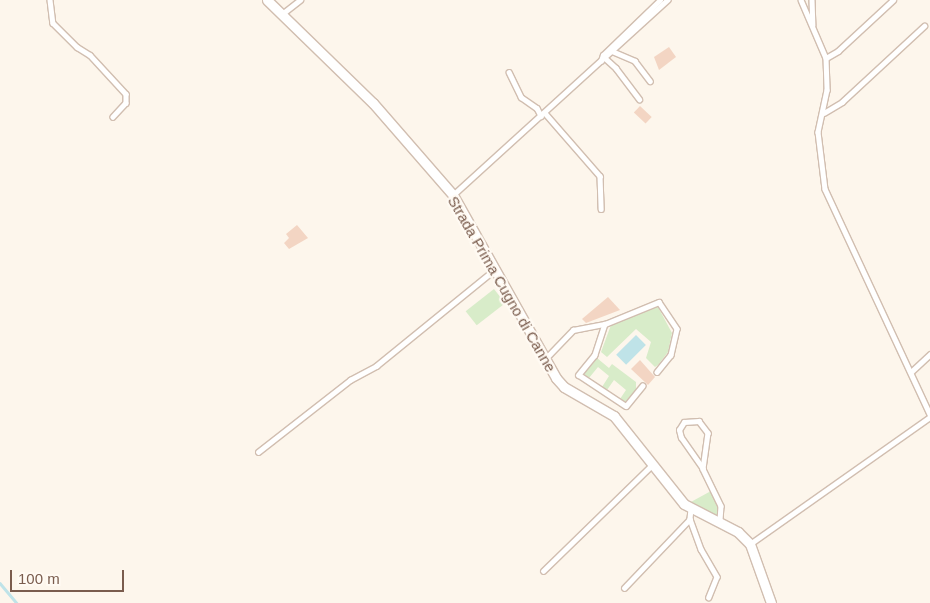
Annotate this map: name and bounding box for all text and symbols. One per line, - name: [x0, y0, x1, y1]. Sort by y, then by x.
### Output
- street label: Strada Prima Cugno di Canne: [444, 193, 560, 375]
- scale bar: [12, 560, 126, 592]
- text: 100 m: [18, 570, 60, 587]

